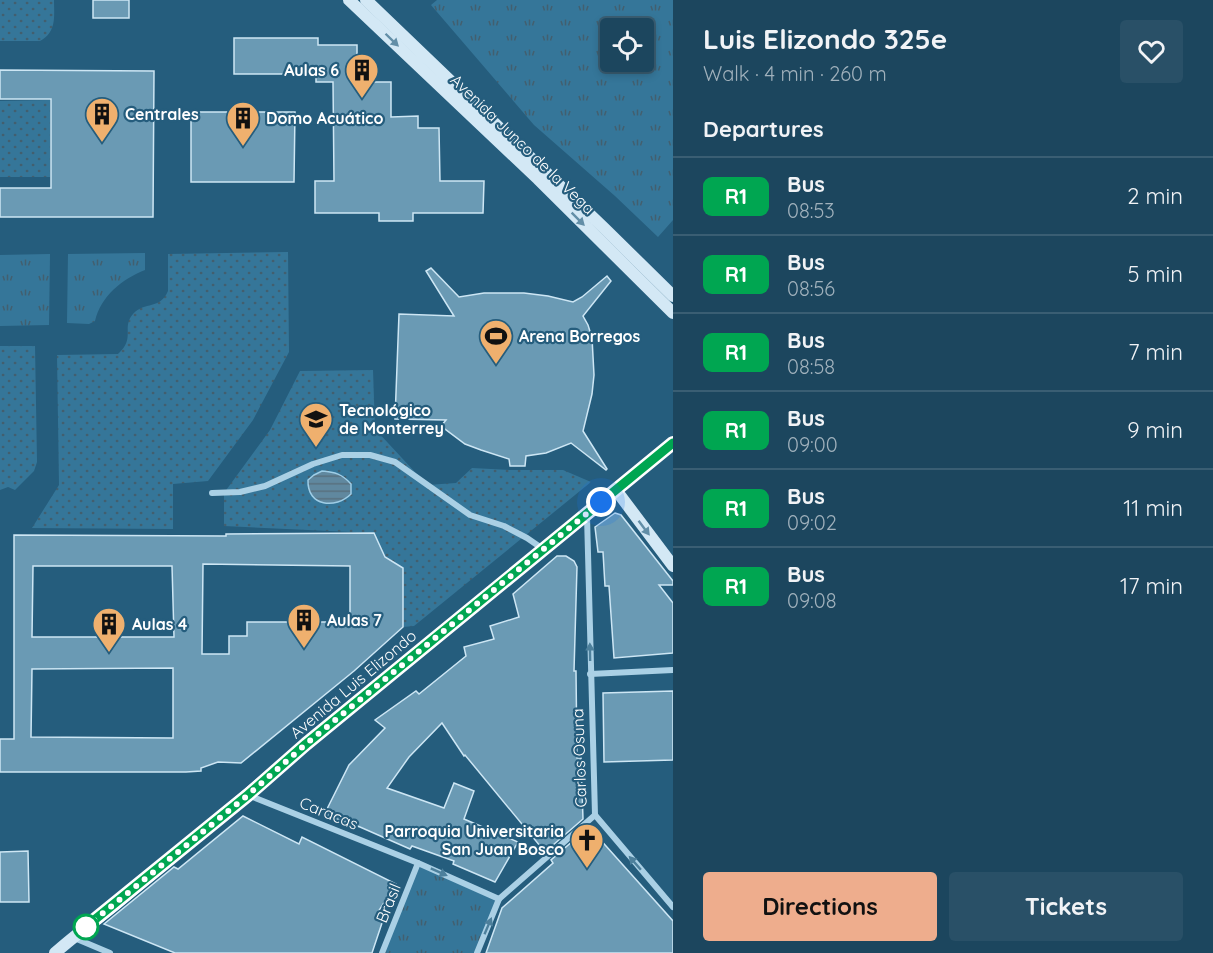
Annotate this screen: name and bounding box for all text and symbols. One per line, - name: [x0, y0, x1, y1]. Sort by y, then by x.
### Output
- map controls: [600, 18, 654, 72]
- button: locate: [600, 18, 654, 72]
- button: heart: [1120, 20, 1183, 83]
- text: Luis Elizondo 325e: [703, 21, 947, 56]
- one-way arrow: [384, 33, 398, 47]
- building icon: Aulas 6: [344, 52, 380, 99]
- place label: Aulas 6: [284, 60, 339, 80]
- text: Walk · 4 min · 260 m: [703, 61, 887, 86]
- street label: Avenida Junco de la Vega: [447, 70, 599, 218]
- building icon: Centrales: [84, 96, 120, 143]
- building icon: Domo Acuático: [225, 100, 261, 147]
- place label: Centrales: [125, 104, 199, 124]
- place label: Domo Acuático: [266, 108, 383, 128]
- text: Departures: [703, 115, 824, 143]
- text: Bus: [787, 170, 825, 198]
- text: 2 min: [1127, 182, 1183, 210]
- text: R1: [725, 183, 747, 209]
- text: 08:53: [787, 198, 835, 223]
- one-way arrow: [571, 211, 585, 225]
- text: Bus: [787, 248, 825, 276]
- text: 5 min: [1128, 260, 1183, 288]
- text: R1: [725, 261, 747, 287]
- text: 08:56: [787, 276, 835, 301]
- sports icon: Arena Borregos: [478, 318, 514, 365]
- place label: Arena Borregos: [519, 326, 641, 346]
- text: Bus: [787, 326, 825, 354]
- text: 7 min: [1128, 338, 1183, 366]
- text: R1: [725, 339, 747, 365]
- text: 08:58: [787, 354, 835, 379]
- place label: Tecnológico de Monterrey: [339, 400, 444, 438]
- school or university icon: Tecnológico de Monterrey: [298, 401, 334, 448]
- text: Bus: [787, 404, 825, 432]
- text: 9 min: [1127, 416, 1183, 444]
- text: R1: [725, 417, 747, 443]
- text: 09:00: [787, 432, 838, 457]
- text: Bus: [787, 482, 825, 510]
- your location: [586, 487, 616, 517]
- text: 11 min: [1123, 494, 1183, 522]
- text: R1: [725, 495, 747, 521]
- text: 09:02: [787, 510, 837, 535]
- one-way arrow: [638, 520, 651, 536]
- text: Bus: [787, 560, 825, 588]
- text: 17 min: [1120, 572, 1183, 600]
- text: R1: [725, 573, 747, 599]
- text: 09:08: [787, 588, 837, 613]
- building icon: Aulas 7: [286, 602, 322, 649]
- building icon: Aulas 4: [91, 606, 127, 653]
- place label: Aulas 7: [327, 610, 382, 630]
- place label: Aulas 4: [132, 614, 188, 634]
- street label: Avenida Luis Elizondo: [286, 625, 420, 743]
- one-way arrow: [585, 643, 594, 662]
- street label: Carlos Osuna: [567, 708, 591, 808]
- street label: Caracas: [297, 792, 361, 834]
- place label: Parroquia Universitaria San Juan Bosco: [384, 821, 564, 859]
- church icon: Parroquia Universitaria San Juan Bosco: [569, 822, 605, 869]
- one-way arrow: [629, 856, 642, 871]
- one-way arrow: [430, 867, 448, 877]
- button: Directions: [703, 872, 937, 941]
- button: Tickets: [949, 872, 1183, 941]
- street label: Brasil: [371, 880, 405, 926]
- unlabelled marker: [73, 914, 99, 940]
- one-way arrow: [483, 917, 493, 935]

